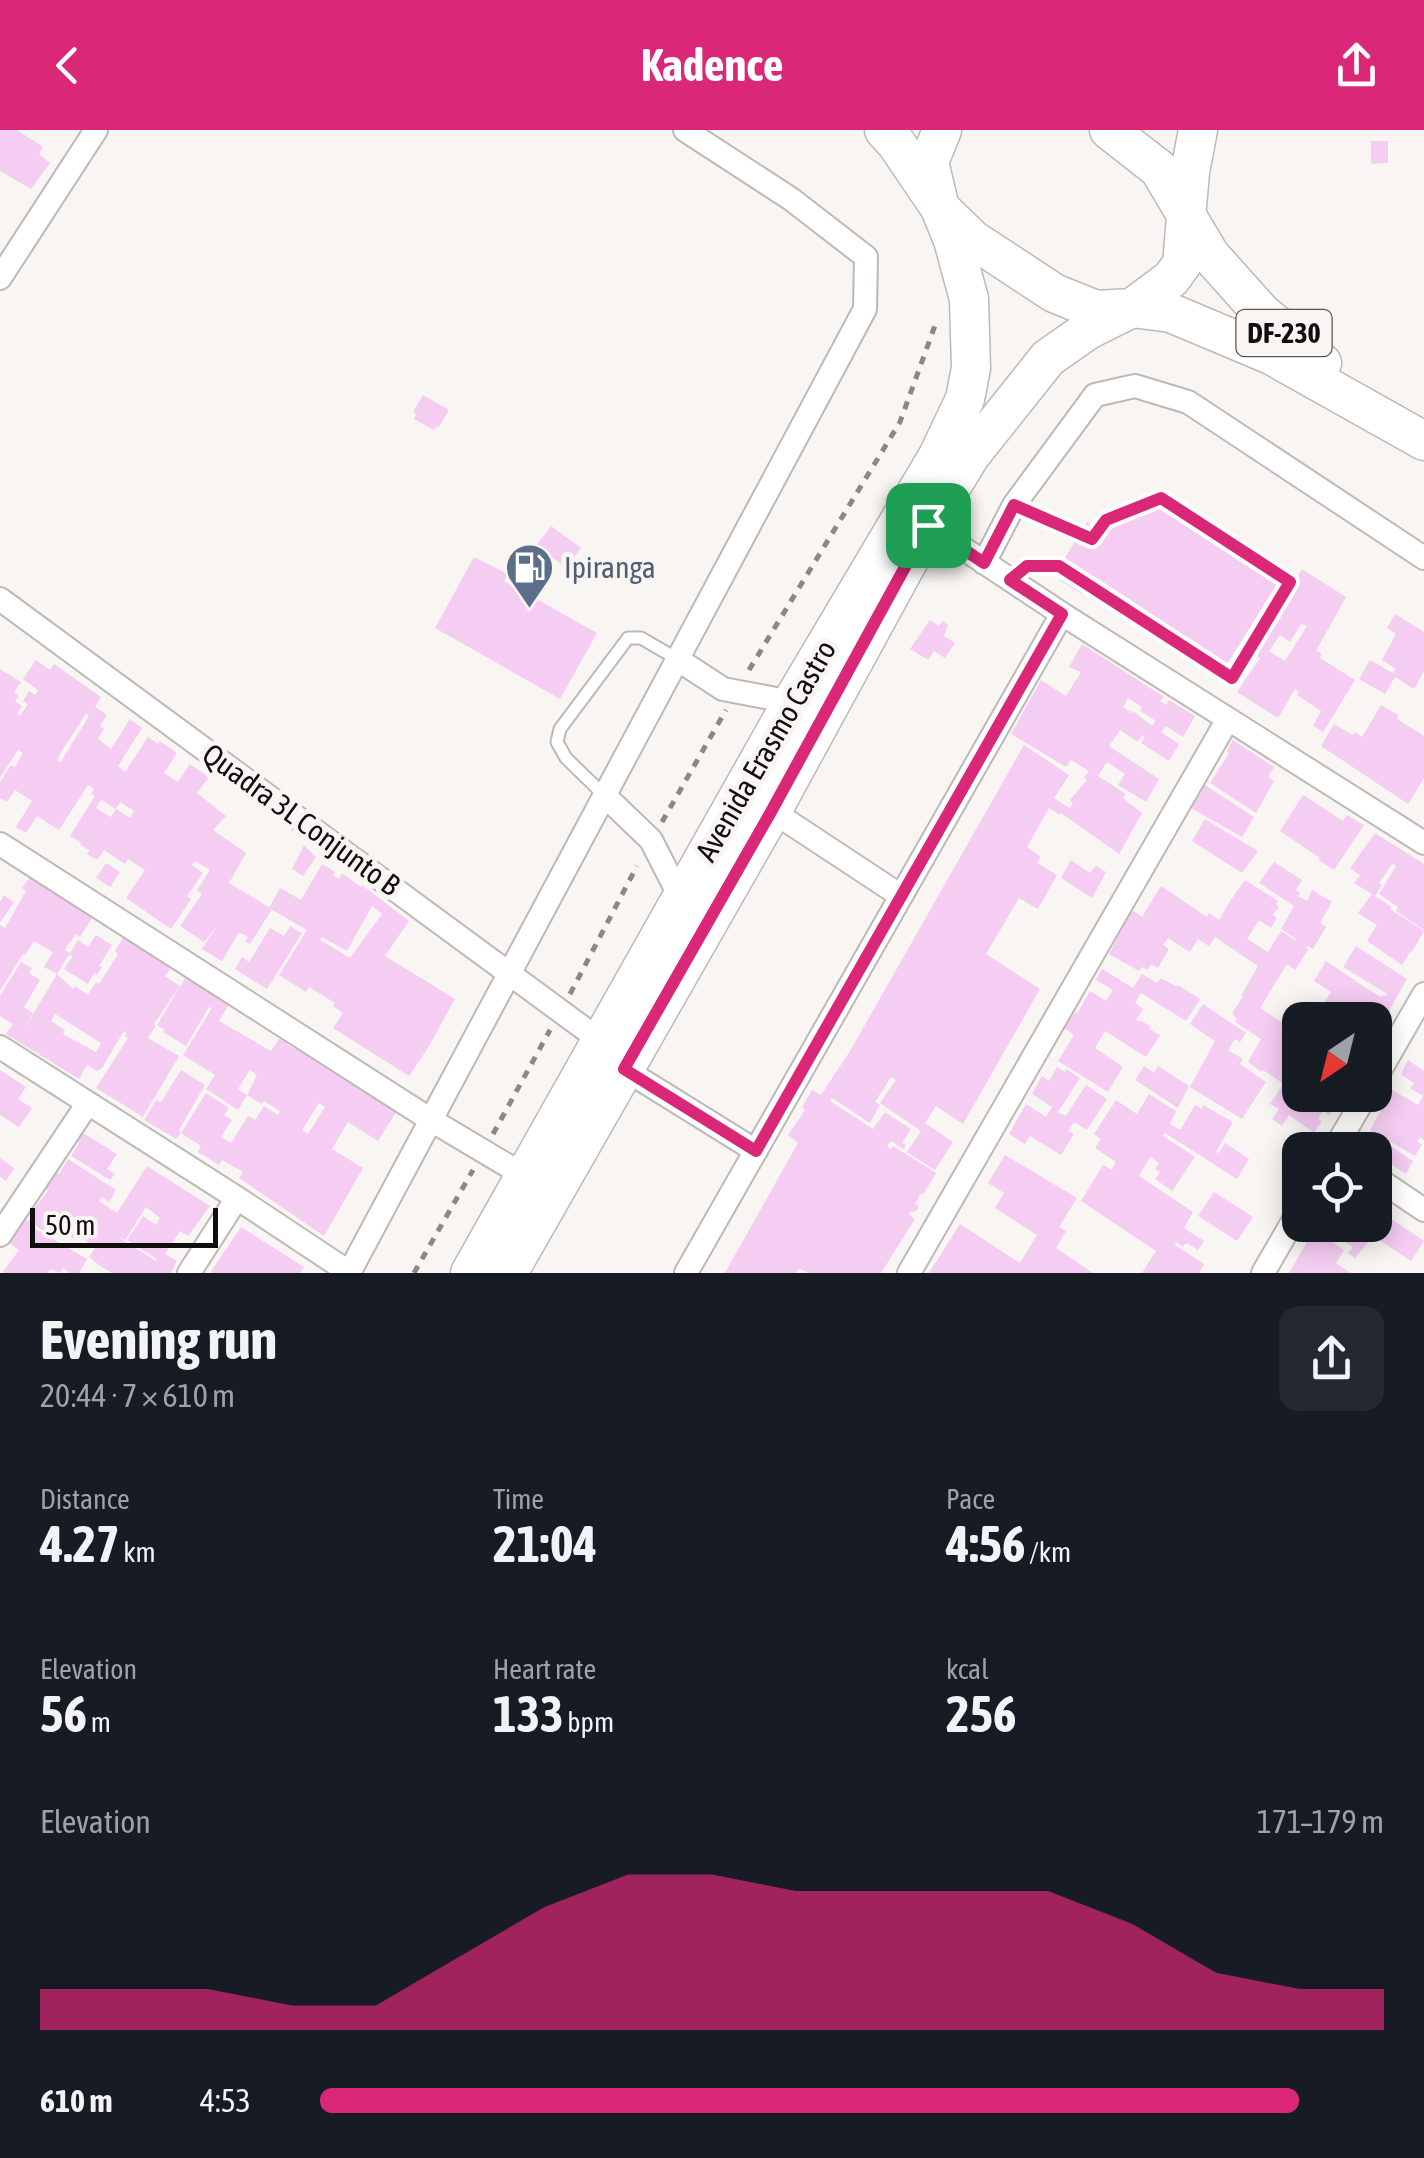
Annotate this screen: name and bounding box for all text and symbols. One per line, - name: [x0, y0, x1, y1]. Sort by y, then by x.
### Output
- icon: back: [40, 38, 95, 93]
- icon: share: [1329, 38, 1384, 93]
- text: Kadence: [641, 39, 783, 91]
- road number: DF-230: [1236, 310, 1332, 356]
- pin: [886, 483, 971, 568]
- icon: arrive: [901, 498, 956, 553]
- fuel station icon: Ipiranga: [503, 542, 555, 610]
- place label: Ipiranga: [564, 550, 656, 584]
- street label: Avenida Erasmo Castro: [688, 634, 842, 867]
- street label: Quadra 3L Conjunto B: [196, 736, 407, 902]
- north arrow: [1282, 1002, 1392, 1112]
- map controls: [1282, 1002, 1392, 1242]
- button: locate: [1282, 1132, 1392, 1242]
- scale bar: [30, 1203, 218, 1248]
- text: 50 m: [45, 1209, 95, 1241]
- button: share: [1279, 1306, 1384, 1411]
- text: Evening run: [40, 1308, 277, 1371]
- text: 20:44 · 7 × 610 m: [40, 1377, 235, 1414]
- text: Distance: [40, 1483, 130, 1515]
- text: Time: [493, 1483, 544, 1515]
- text: Pace: [946, 1483, 995, 1515]
- text: 4.27: [40, 1515, 119, 1573]
- text: 21:04: [493, 1515, 597, 1573]
- text: 4:56: [946, 1515, 1025, 1573]
- text: km: [119, 1536, 156, 1568]
- text: /km: [1025, 1536, 1071, 1568]
- text: Elevation: [40, 1653, 137, 1685]
- text: Heart rate: [493, 1653, 596, 1685]
- text: kcal: [946, 1653, 989, 1685]
- text: 56: [40, 1685, 87, 1743]
- text: 133: [493, 1685, 564, 1743]
- text: 256: [946, 1685, 1017, 1743]
- text: m: [87, 1706, 111, 1738]
- text: bpm: [564, 1706, 614, 1738]
- text: Elevation: [40, 1803, 151, 1840]
- text: 171–179 m: [1257, 1803, 1384, 1840]
- text: 610 m: [40, 2082, 113, 2119]
- text: 4:53: [200, 2082, 251, 2119]

